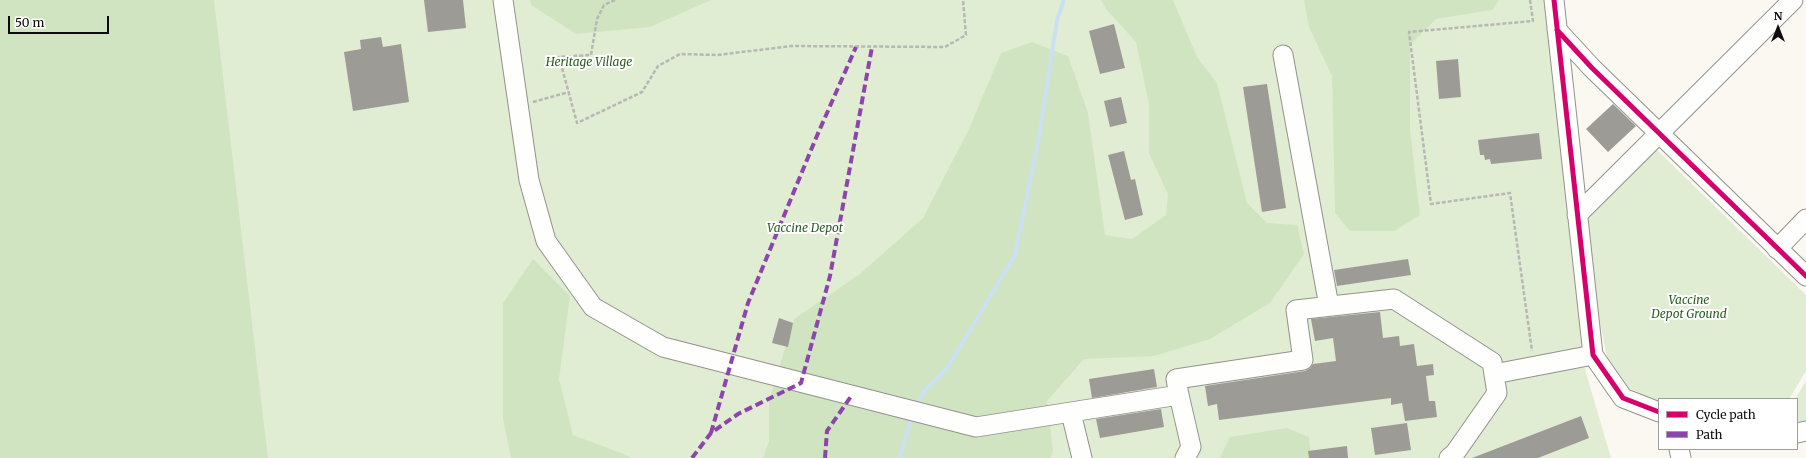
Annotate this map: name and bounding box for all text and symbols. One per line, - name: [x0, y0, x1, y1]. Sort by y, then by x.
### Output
- scale bar: [10, 8, 111, 34]
- north arrow: [1758, 8, 1798, 48]
- text: N: [1774, 9, 1782, 23]
- text: 50 m: [15, 15, 44, 30]
- park label: Heritage Village: [546, 56, 632, 70]
- park label: Vaccine Depot: [767, 222, 843, 236]
- park label: Vaccine Depot Ground: [1651, 294, 1727, 322]
- legend: [1658, 398, 1798, 450]
- text: Cycle path: [1696, 407, 1756, 422]
- text: Path: [1696, 427, 1722, 442]

